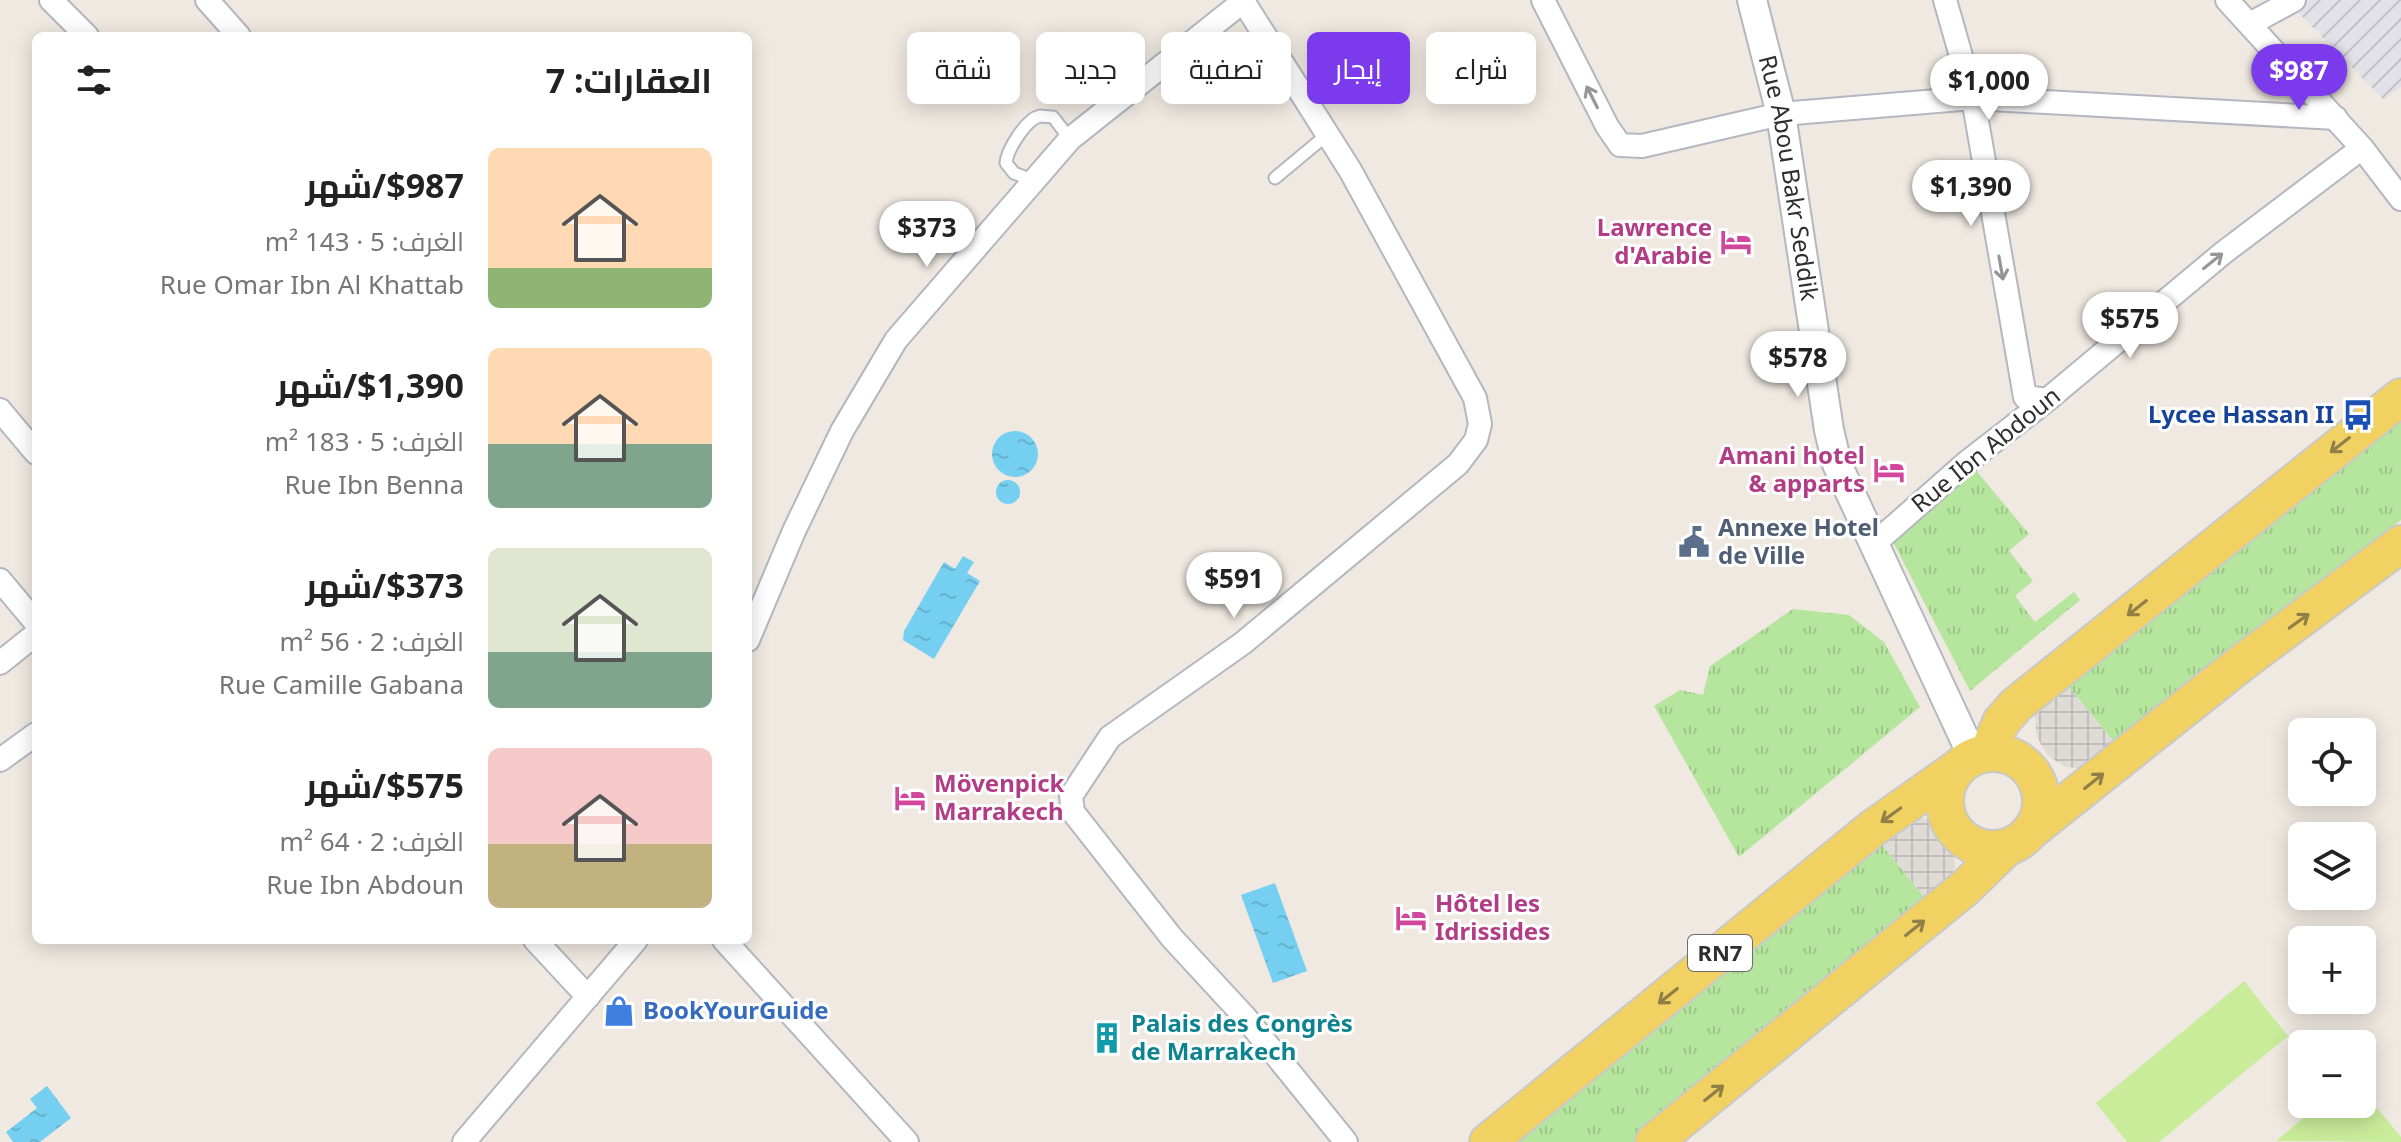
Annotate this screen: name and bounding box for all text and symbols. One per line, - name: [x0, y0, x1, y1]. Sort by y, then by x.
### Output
- chip: شقة: [907, 32, 1020, 104]
- chip: جديد: [1036, 32, 1145, 104]
- chip: تصفية: [1161, 32, 1291, 104]
- chip: إيجار: [1307, 32, 1410, 104]
- chip: شراء: [1426, 32, 1536, 104]
- pin: $987: [2252, 44, 2346, 112]
- street label: Rue Abou Bakr Seddik: [1752, 51, 1827, 303]
- text: $987: [2269, 52, 2329, 88]
- pin: $1,000: [1924, 54, 2054, 122]
- text: العقارات: 7: [546, 57, 712, 103]
- icon: filters: [72, 58, 116, 102]
- text: $1,000: [1948, 62, 2030, 98]
- one-way arrow: [1584, 85, 1599, 109]
- pin: $1,390: [1906, 160, 2036, 228]
- text: $987/شهر: [306, 162, 464, 208]
- text: $1,390: [1930, 168, 2012, 204]
- icon: home: [552, 180, 648, 276]
- pin: $373: [880, 201, 974, 269]
- text: $373: [897, 209, 957, 245]
- place label: Lawrence d'Arabie: [1597, 210, 1712, 271]
- text: الغرف: 5 · 143 m²: [265, 223, 464, 259]
- hotel icon: Lawrence d'Arabie: [1719, 225, 1753, 259]
- one-way arrow: [2203, 252, 2223, 270]
- one-way arrow: [1995, 254, 2010, 280]
- text: Rue Omar Ibn Al Khattab: [160, 266, 464, 302]
- pin: $575: [2083, 292, 2177, 360]
- text: $575: [2100, 300, 2160, 336]
- pin: $578: [1751, 331, 1845, 399]
- text: $578: [1768, 339, 1828, 375]
- text: $1,390/شهر: [276, 362, 464, 408]
- street label: Rue Ibn Abdoun: [1904, 379, 2066, 519]
- icon: home: [552, 380, 648, 476]
- place label: Lycee Hassan II: [2148, 397, 2334, 430]
- bus stop icon: Lycee Hassan II: [2341, 398, 2375, 432]
- text: الغرف: 5 · 183 m²: [265, 423, 464, 459]
- one-way arrow: [2330, 437, 2351, 454]
- place label: Amani hotel & apparts: [1719, 438, 1865, 499]
- hotel icon: Amani hotel & apparts: [1872, 453, 1906, 487]
- text: Rue Ibn Benna: [284, 466, 464, 502]
- place label: Annexe Hotel de Ville: [1718, 510, 1879, 571]
- public building icon: Annexe Hotel de Ville: [1677, 525, 1711, 559]
- pin: $591: [1187, 552, 1281, 620]
- text: $591: [1204, 560, 1264, 596]
- text: $373/شهر: [306, 562, 464, 608]
- icon: home: [552, 580, 648, 676]
- one-way arrow: [2127, 599, 2148, 617]
- one-way arrow: [2288, 613, 2310, 629]
- text: الغرف: 2 · 56 m²: [280, 623, 464, 659]
- text: Rue Camille Gabana: [219, 666, 464, 702]
- map controls: [2288, 718, 2376, 1118]
- button: locate: [2288, 718, 2376, 806]
- text: $575/شهر: [306, 762, 464, 808]
- place label: Mövenpick Marrakech: [934, 766, 1065, 827]
- one-way arrow: [2083, 772, 2104, 789]
- icon: home: [552, 780, 648, 876]
- hotel icon: Mövenpick Marrakech: [893, 781, 927, 815]
- one-way arrow: [1881, 806, 1903, 823]
- button: layers: [2288, 822, 2376, 910]
- text: الغرف: 2 · 64 m²: [280, 823, 464, 859]
- text: Rue Ibn Abdoun: [266, 866, 464, 902]
- place label: Hôtel les Idrissides: [1435, 886, 1550, 947]
- hotel icon: Hôtel les Idrissides: [1394, 901, 1428, 935]
- one-way arrow: [1904, 919, 1925, 937]
- button: +: [2288, 926, 2376, 1014]
- road number: RN7: [1688, 935, 1752, 971]
- one-way arrow: [1658, 987, 1679, 1005]
- place label: BookYourGuide: [643, 993, 829, 1026]
- shop icon: BookYourGuide: [602, 994, 636, 1028]
- place label: Palais des Congrès de Marrakech: [1131, 1006, 1353, 1067]
- building icon: Palais des Congrès de Marrakech: [1090, 1021, 1124, 1055]
- button: −: [2288, 1030, 2376, 1118]
- one-way arrow: [1703, 1084, 1724, 1101]

